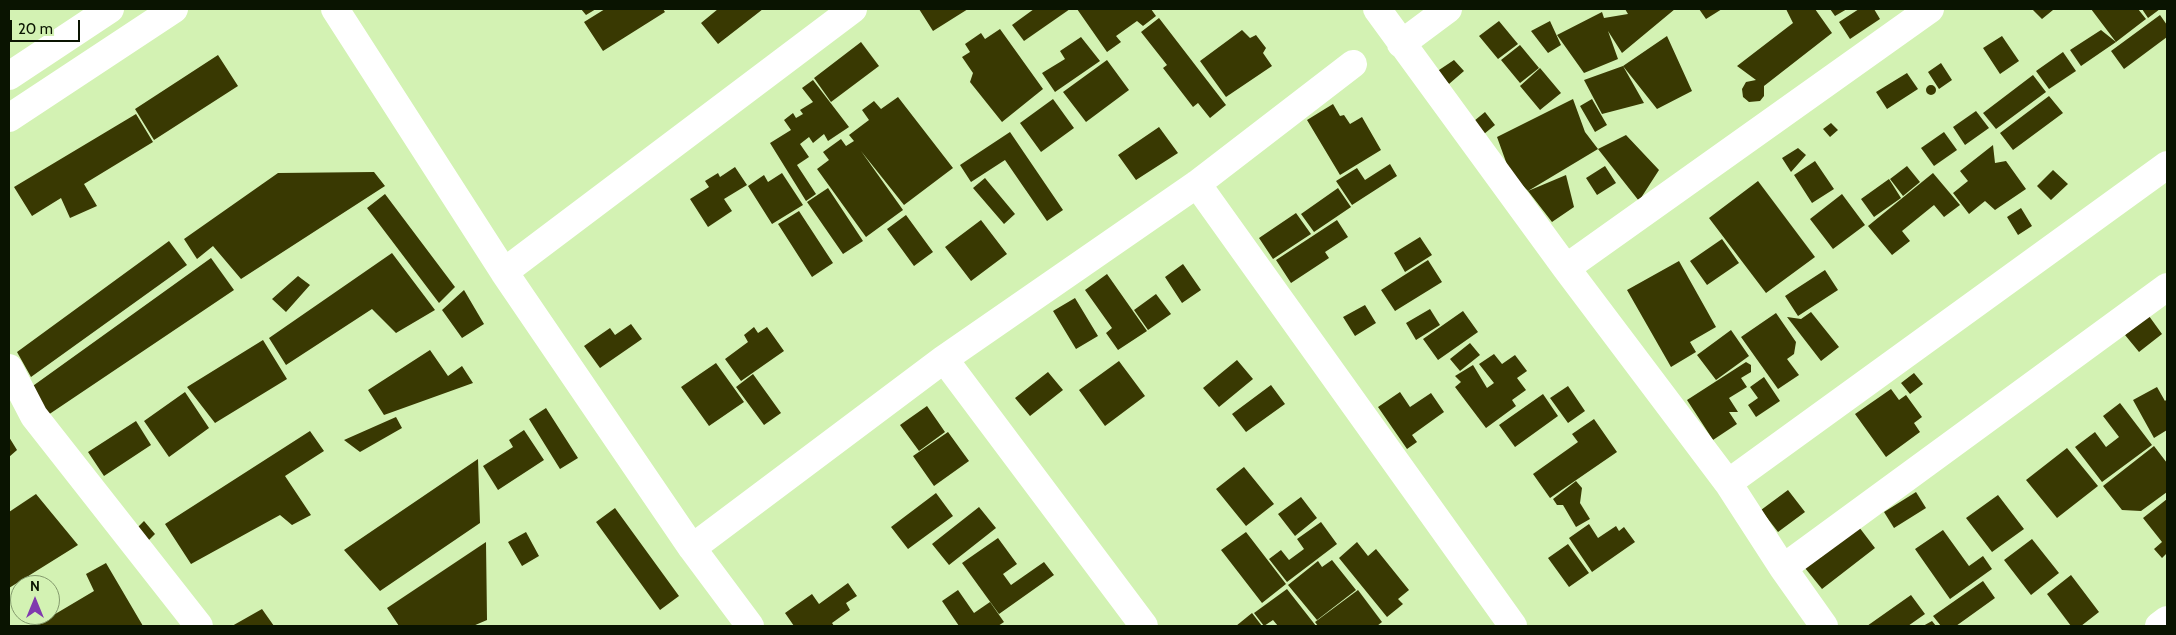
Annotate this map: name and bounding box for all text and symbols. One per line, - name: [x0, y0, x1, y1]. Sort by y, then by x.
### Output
- scale bar: [12, 10, 82, 42]
- text: 20 m: [18, 20, 53, 38]
- north arrow: [10, 575, 60, 625]
- text: N: [30, 577, 40, 595]

